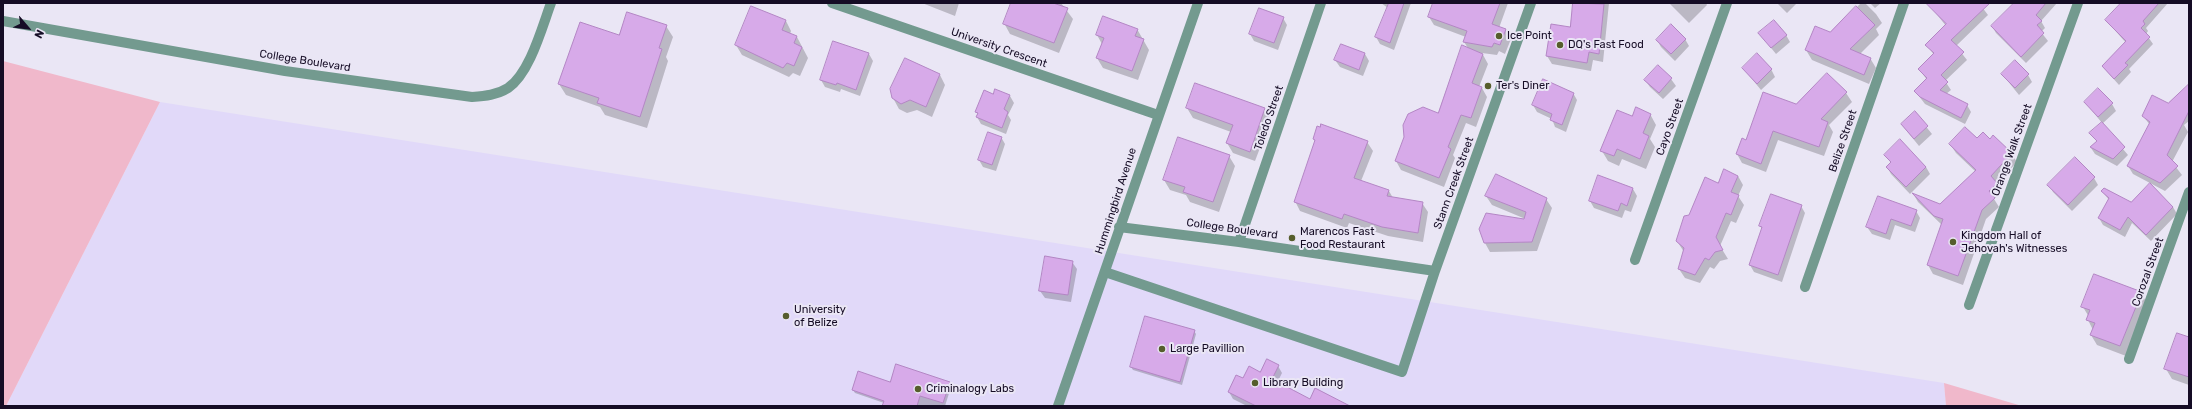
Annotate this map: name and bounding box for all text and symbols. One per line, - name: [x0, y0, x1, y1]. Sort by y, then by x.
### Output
- north arrow: [8, 8, 48, 48]
- street label: University Crescent: [949, 25, 1049, 71]
- text: N: [31, 27, 47, 40]
- place label: Ice Point: [1507, 29, 1552, 43]
- marker: Ice Point: [1494, 31, 1504, 41]
- place label: DQ's Fast Food: [1568, 38, 1644, 52]
- marker: DQ's Fast Food: [1555, 40, 1565, 50]
- street label: College Boulevard: [259, 47, 351, 75]
- place label: Ter's Diner: [1496, 79, 1549, 93]
- marker: Ter's Diner: [1483, 81, 1493, 91]
- street label: Toledo Street: [1252, 84, 1286, 152]
- street label: Cayo Street: [1654, 97, 1686, 157]
- street label: Orange Walk Street: [1989, 102, 2035, 198]
- street label: Belize Street: [1826, 108, 1860, 174]
- street label: Stann Creek Street: [1431, 135, 1477, 231]
- street label: Hummingbird Avenue: [1093, 146, 1139, 256]
- street label: College Boulevard: [1186, 216, 1278, 242]
- place label: Marencos Fast Food Restaurant: [1300, 225, 1385, 251]
- place label: Kingdom Hall of Jehovah's Witnesses: [1961, 229, 2067, 255]
- marker: Marencos Fast Food Restaurant: [1287, 233, 1297, 243]
- street label: Corozal Street: [2129, 236, 2167, 308]
- marker: Kingdom Hall of Jehovah's Witnesses: [1948, 237, 1958, 247]
- place label: University of Belize: [794, 303, 846, 329]
- marker: University of Belize: [781, 311, 791, 321]
- place label: Large Pavillion: [1170, 342, 1244, 356]
- marker: Large Pavillion: [1157, 344, 1167, 354]
- place label: Library Building: [1263, 376, 1343, 390]
- marker: Library Building: [1250, 378, 1260, 388]
- place label: Criminalogy Labs: [926, 382, 1014, 396]
- marker: Criminalogy Labs: [913, 384, 923, 394]

